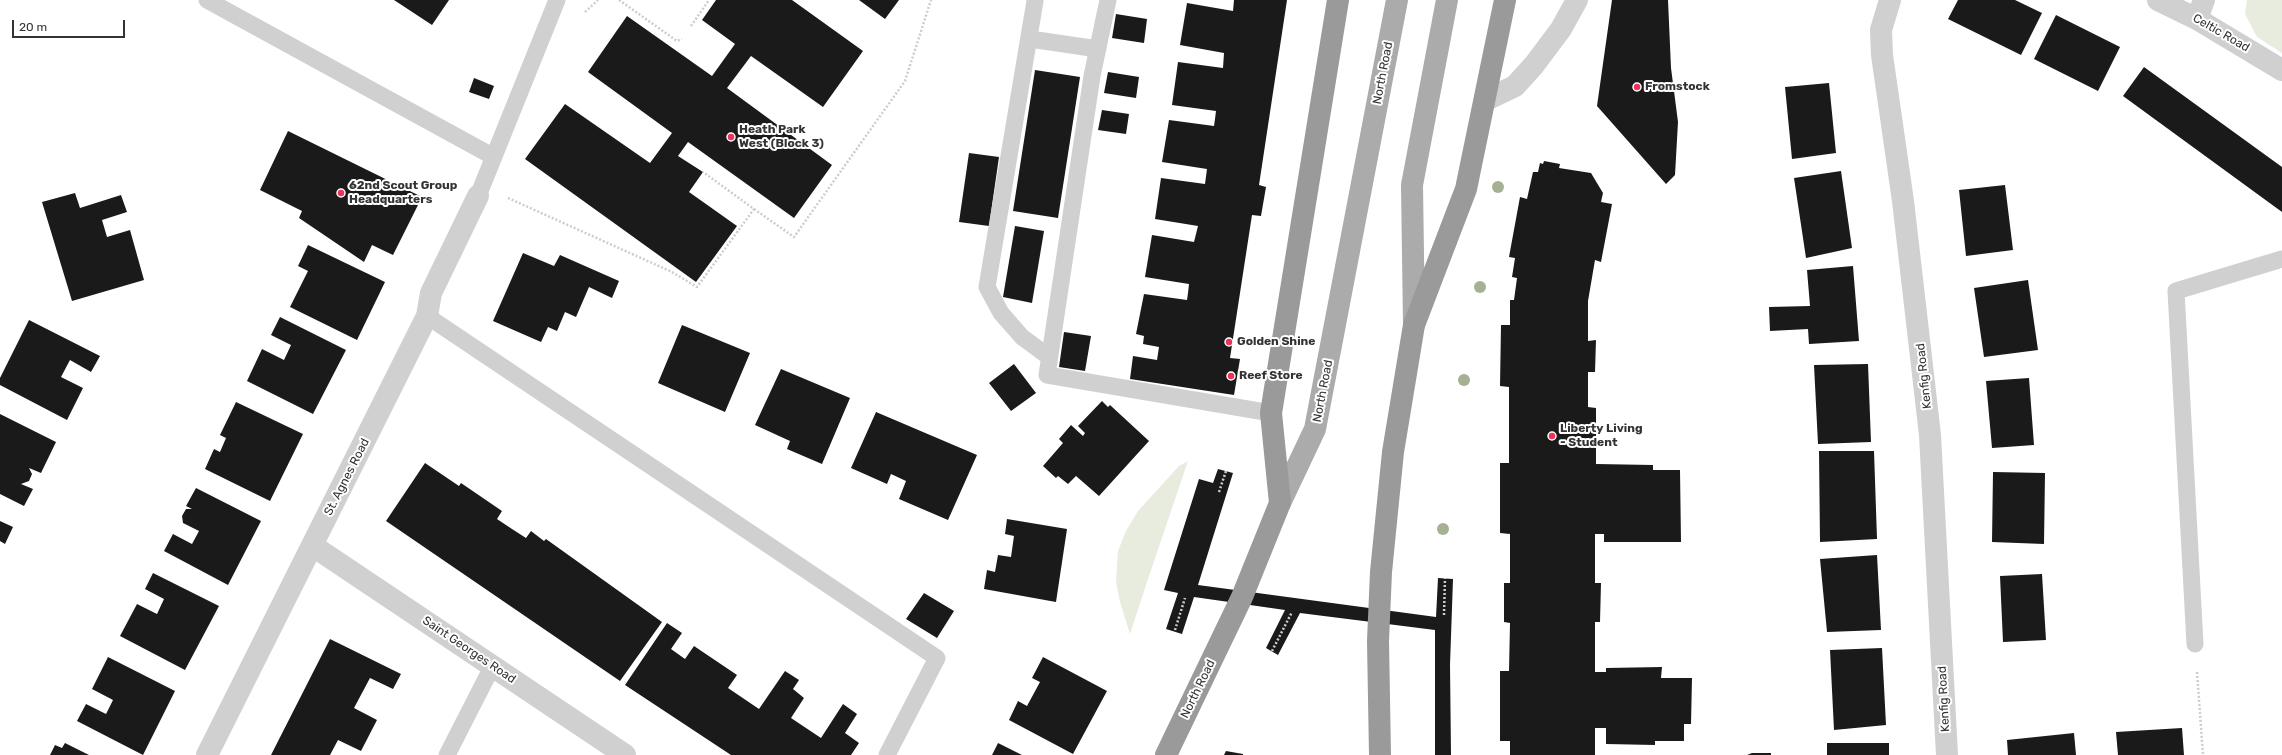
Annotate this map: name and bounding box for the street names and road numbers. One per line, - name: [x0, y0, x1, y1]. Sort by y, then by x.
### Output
- street label: Celtic Road: [2190, 11, 2252, 55]
- street label: North Road: [1370, 41, 1396, 105]
- street label: Kenfig Road: [1913, 342, 1935, 410]
- street label: North Road: [1310, 359, 1336, 423]
- street label: St. Agnes Road: [321, 436, 373, 518]
- street label: Saint Georges Road: [420, 613, 518, 687]
- street label: North Road: [1178, 657, 1218, 721]
- street label: Kenfig Road: [1935, 666, 1953, 732]

